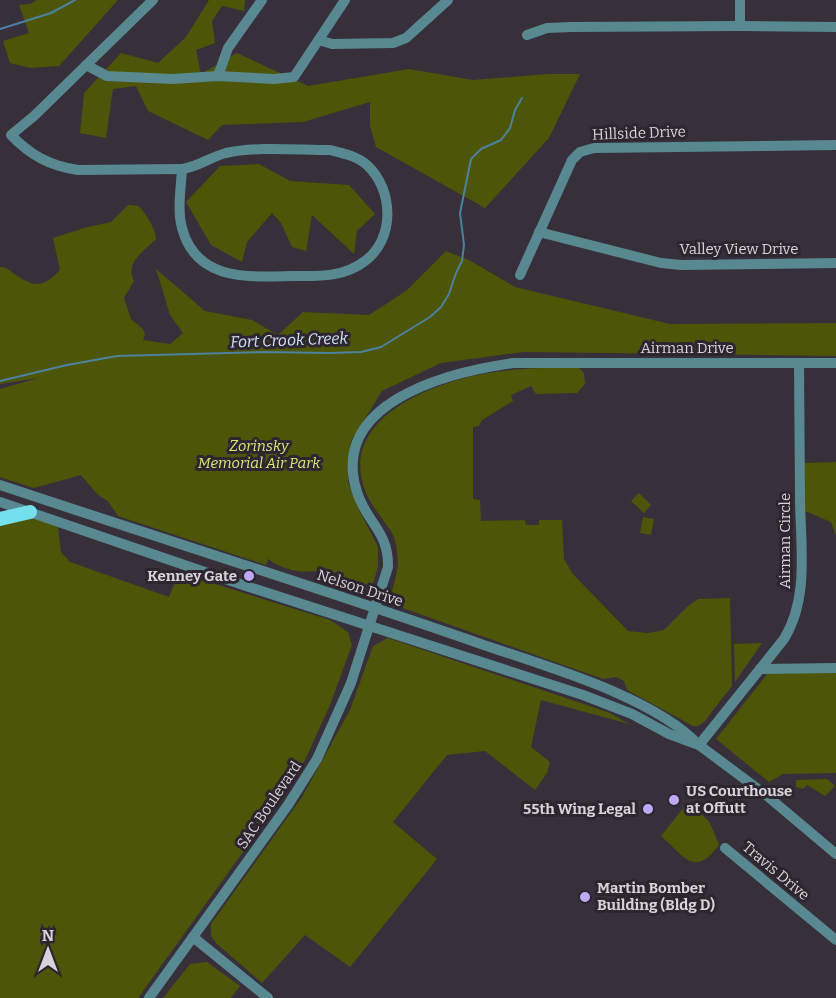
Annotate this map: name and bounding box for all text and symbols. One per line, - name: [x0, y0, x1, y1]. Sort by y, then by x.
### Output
- street label: Hillside Drive: [592, 122, 686, 144]
- street label: Valley View Drive: [680, 240, 798, 258]
- water label: Fort Crook Creek: [230, 328, 349, 352]
- street label: Airman Drive: [640, 339, 734, 357]
- park label: Zorinsky Memorial Air Park: [198, 437, 321, 472]
- street label: Airman Circle: [776, 493, 794, 589]
- street label: Nelson Drive: [315, 566, 405, 610]
- place label: Kenney Gate: [147, 567, 237, 585]
- marker: Kenney Gate: [242, 569, 256, 583]
- street label: SAC Boulevard: [233, 758, 305, 852]
- place label: US Courthouse at Offutt: [686, 782, 792, 817]
- marker: US Courthouse at Offutt: [667, 793, 681, 807]
- place label: 55th Wing Legal: [523, 800, 636, 818]
- marker: 55th Wing Legal: [641, 802, 655, 816]
- street label: Travis Drive: [739, 838, 813, 904]
- place label: Martin Bomber Building (Bldg D): [597, 879, 715, 914]
- marker: Martin Bomber Building (Bldg D): [578, 890, 592, 904]
- north arrow: [18, 920, 78, 980]
- text: N: [42, 926, 54, 945]

